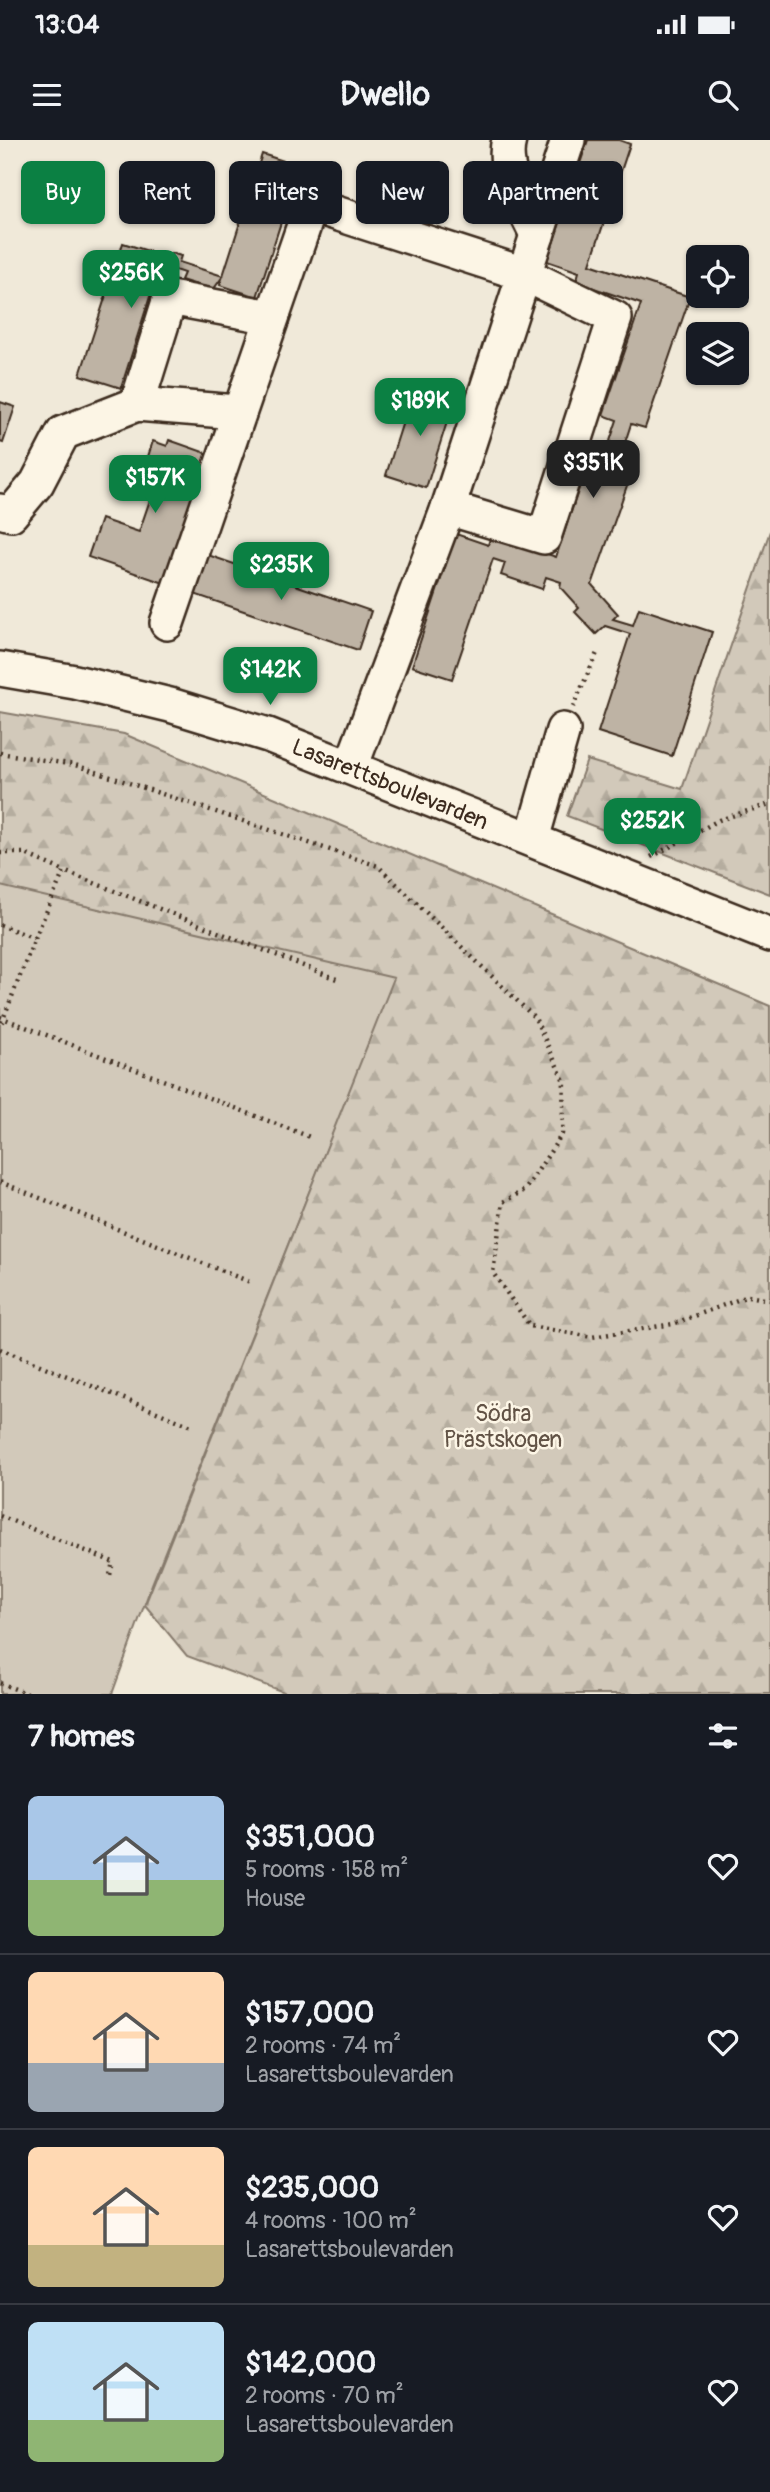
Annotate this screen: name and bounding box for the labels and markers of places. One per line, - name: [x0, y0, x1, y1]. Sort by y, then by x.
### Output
- pin: $256K: [82, 250, 180, 310]
- pin: $189K: [371, 378, 469, 438]
- pin: $351K: [544, 440, 642, 500]
- pin: $157K: [106, 456, 204, 515]
- pin: $235K: [232, 542, 330, 602]
- pin: $142K: [221, 648, 319, 707]
- pin: $252K: [603, 798, 701, 858]

